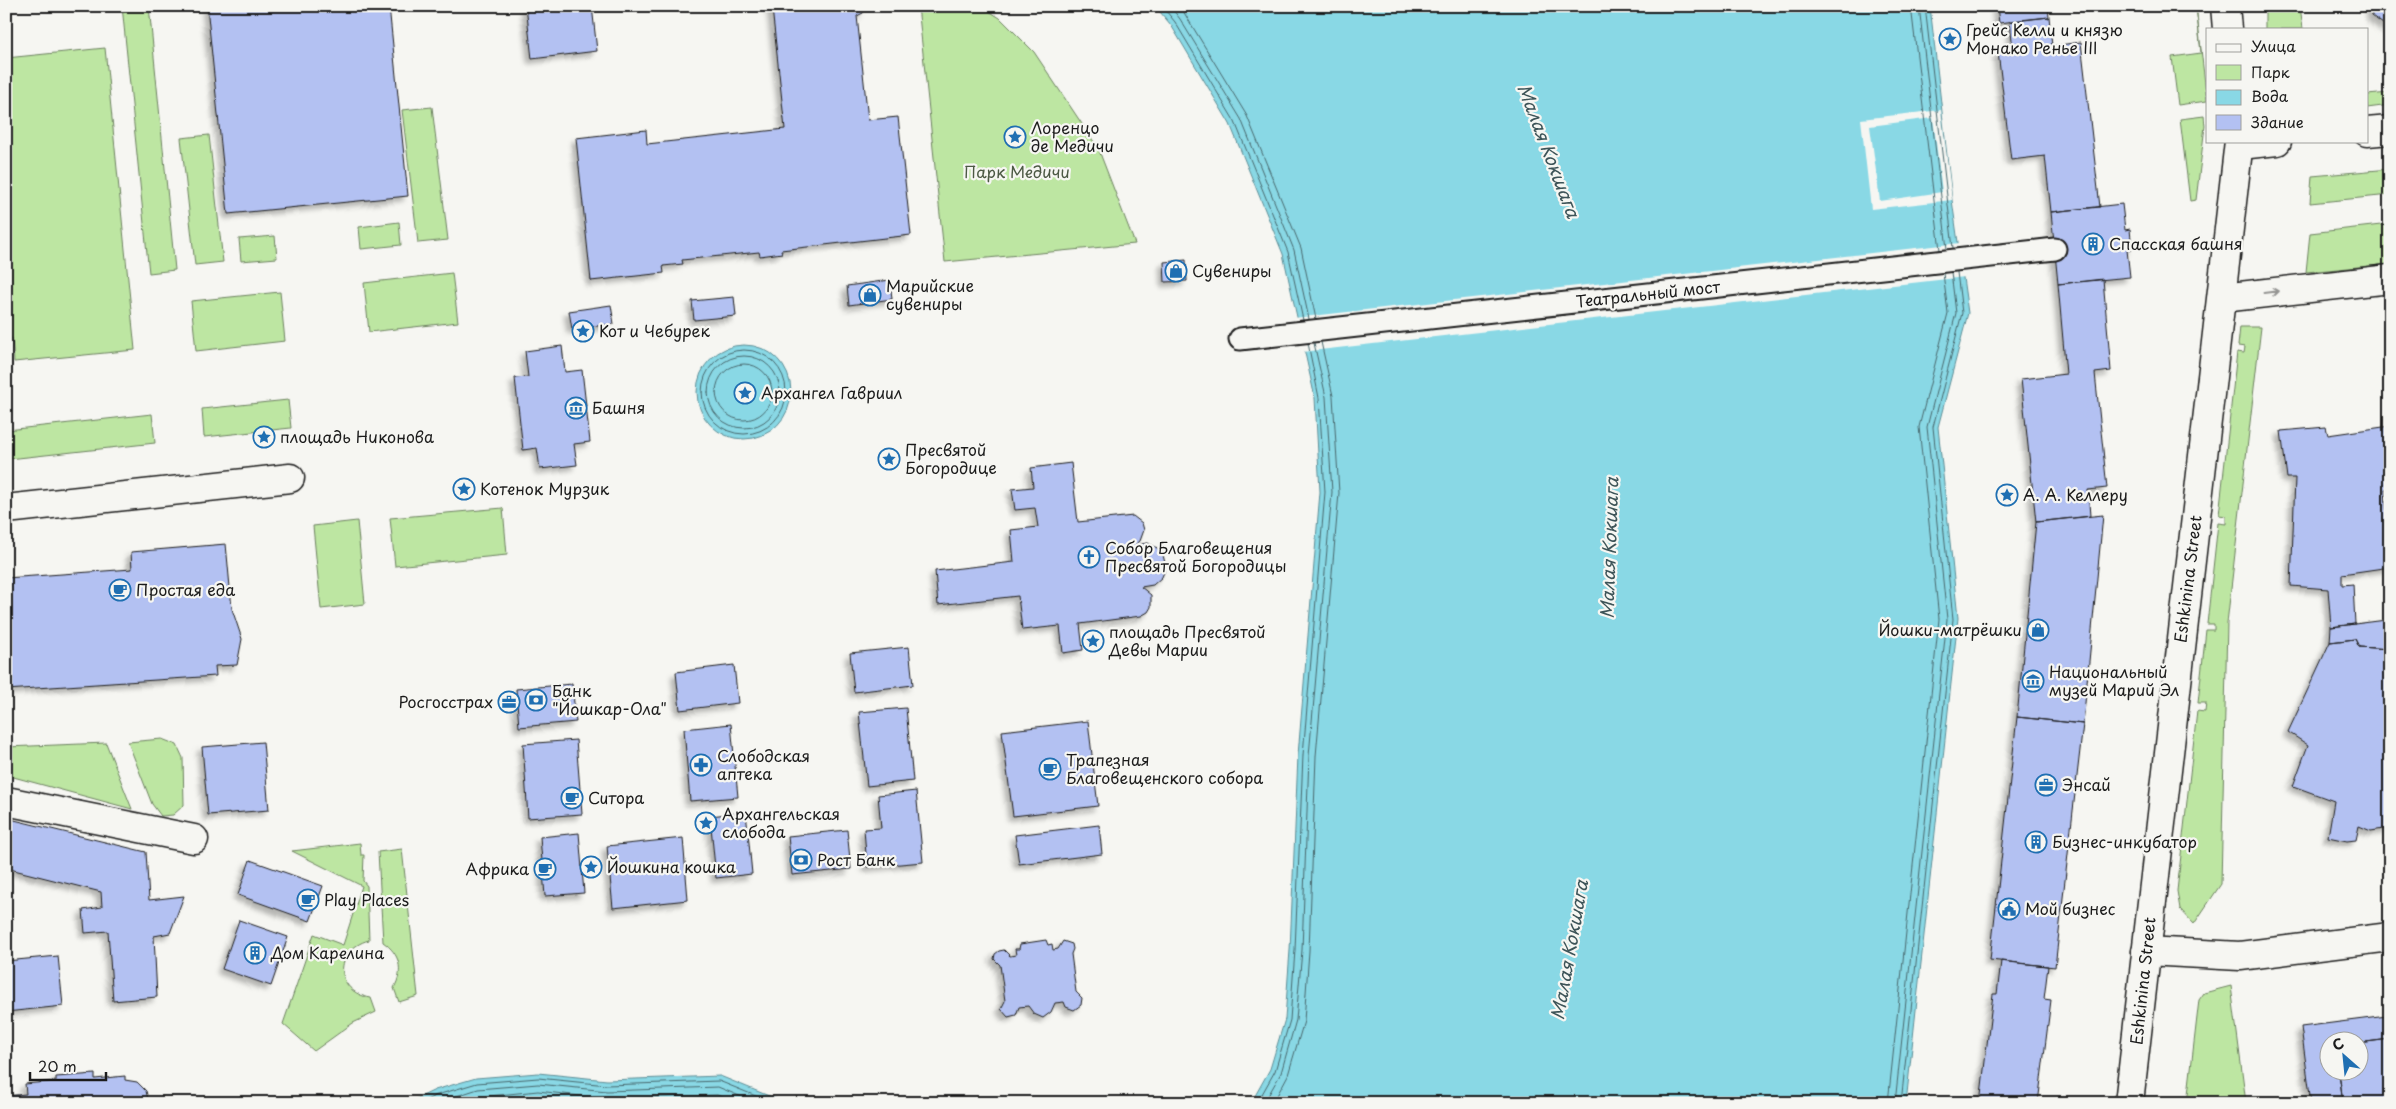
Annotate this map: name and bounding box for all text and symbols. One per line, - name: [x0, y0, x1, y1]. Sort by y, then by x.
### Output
- place label: Грейс Келли и князю Монако Ренье III: [1966, 17, 2123, 59]
- place icon: Грейс Келли и князю Монако Ренье III: [1938, 27, 1962, 51]
- legend: [2206, 28, 2368, 142]
- text: Улица: [2251, 34, 2296, 57]
- text: Парк: [2251, 60, 2290, 83]
- water label: Малая Кокшага: [1511, 80, 1588, 222]
- text: Вода: [2251, 84, 2289, 107]
- text: Здание: [2251, 110, 2304, 133]
- place label: Лоренцо де Медичи: [1031, 115, 1114, 157]
- place icon: Лоренцо де Медичи: [1003, 125, 1027, 149]
- park label: Парк Медичи: [964, 159, 1070, 183]
- place label: Спасская башня: [2109, 231, 2243, 255]
- building icon: Спасская башня: [2081, 232, 2105, 256]
- place label: Сувениры: [1192, 258, 1272, 282]
- shop icon: Сувениры: [1164, 259, 1188, 283]
- place label: Марийские сувениры: [886, 273, 974, 315]
- street label: Театральный мост: [1575, 273, 1721, 313]
- shop icon: Марийские сувениры: [858, 283, 882, 307]
- one-way arrow: [2262, 287, 2278, 297]
- place label: Кот и Чебурек: [599, 318, 711, 342]
- place icon: Кот и Чебурек: [571, 319, 595, 343]
- place label: Архангел Гавриил: [761, 380, 902, 404]
- place icon: Архангел Гавриил: [733, 381, 757, 405]
- place label: Башня: [592, 395, 645, 419]
- museum icon: Башня: [564, 396, 588, 420]
- place label: площадь Никонова: [280, 424, 434, 448]
- place icon: площадь Никонова: [252, 425, 276, 449]
- place label: Пресвятой Богородице: [905, 437, 997, 479]
- place icon: Пресвятой Богородице: [877, 447, 901, 471]
- place label: Котенок Мурзик: [480, 476, 610, 500]
- water label: Малая Кокшага: [1593, 476, 1624, 619]
- place icon: Котенок Мурзик: [452, 477, 476, 501]
- place label: А. А. Келлеру: [2023, 482, 2128, 506]
- place icon: А. А. Келлеру: [1995, 483, 2019, 507]
- street label: Eshkinina Street: [2167, 513, 2207, 644]
- place label: Собор Благовещения Пресвятой Богородицы: [1105, 535, 1286, 577]
- church icon: Собор Благовещения Пресвятой Богородицы: [1077, 545, 1101, 569]
- place label: Простая еда: [136, 577, 235, 601]
- cafe icon: Простая еда: [108, 578, 132, 602]
- place label: Йошки-матрёшки: [1879, 617, 2022, 641]
- shop icon: Йошки-матрёшки: [2026, 618, 2050, 642]
- place label: площадь Пресвятой Девы Марии: [1108, 619, 1266, 661]
- place icon: площадь Пресвятой Девы Марии: [1081, 629, 1105, 653]
- place label: Национальный музей Марий Эл: [2049, 659, 2179, 701]
- museum icon: Национальный музей Марий Эл: [2021, 669, 2045, 693]
- place label: Банк "Йошкар-Ола": [552, 678, 667, 720]
- bank icon: Банк "Йошкар-Ола": [524, 688, 548, 712]
- place label: Росгосстрах: [398, 689, 493, 713]
- office icon: Росгосстрах: [497, 690, 521, 714]
- place label: Слободская аптека: [717, 743, 810, 785]
- place label: Трапезная Благовещенского собора: [1066, 747, 1263, 789]
- pharmacy icon: Слободская аптека: [689, 753, 713, 777]
- cafe icon: Трапезная Благовещенского собора: [1038, 757, 1062, 781]
- place label: Энсай: [2062, 772, 2111, 796]
- office icon: Энсай: [2034, 773, 2058, 797]
- place label: Ситора: [588, 785, 644, 809]
- cafe icon: Ситора: [560, 786, 584, 810]
- place label: Архангельская слобода: [722, 801, 840, 843]
- place icon: Архангельская слобода: [694, 811, 718, 835]
- place label: Бизнес-инкубатор: [2052, 829, 2197, 853]
- building icon: Бизнес-инкубатор: [2024, 830, 2048, 854]
- place label: Рост Банк: [817, 847, 896, 871]
- bank icon: Рост Банк: [789, 848, 813, 872]
- place label: Йошкина кошка: [607, 854, 736, 878]
- place icon: Йошкина кошка: [579, 855, 603, 879]
- place label: Африка: [466, 856, 529, 880]
- cafe icon: Африка: [533, 857, 557, 881]
- water label: Малая Кокшага: [1543, 877, 1594, 1022]
- place label: Play Places: [324, 887, 409, 911]
- cafe icon: Play Places: [296, 888, 320, 912]
- place label: Мой бизнес: [2025, 896, 2115, 920]
- public building icon: Мой бизнес: [1997, 897, 2021, 921]
- street label: Eshkinina Street: [2123, 915, 2161, 1046]
- place label: Дом Карелина: [270, 940, 384, 964]
- building icon: Дом Карелина: [243, 941, 267, 965]
- north arrow: [2318, 1032, 2368, 1082]
- text: С: [2328, 1032, 2347, 1056]
- scale bar: [30, 1049, 106, 1081]
- text: 20 m: [38, 1054, 77, 1077]

